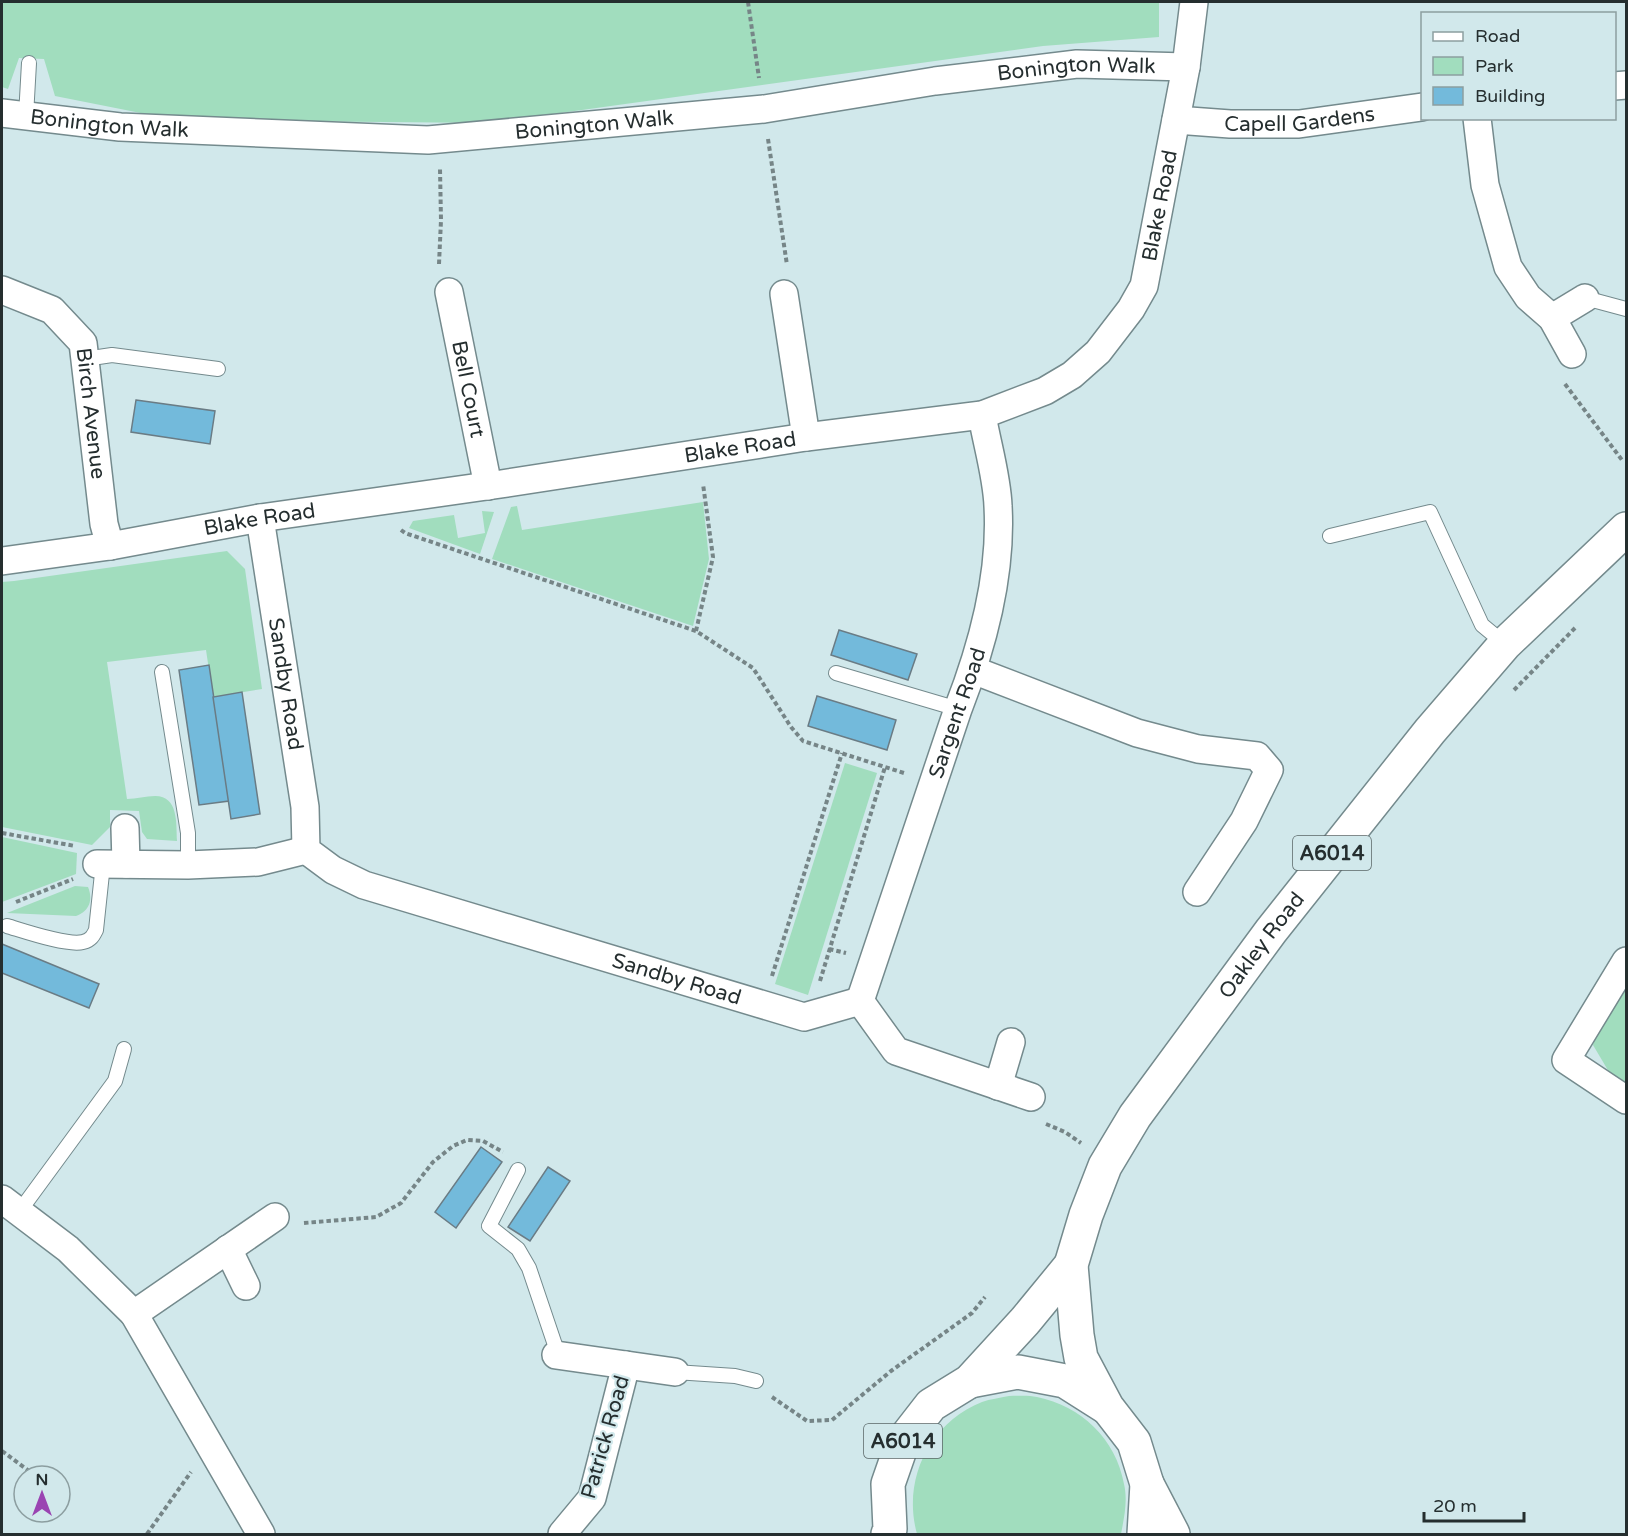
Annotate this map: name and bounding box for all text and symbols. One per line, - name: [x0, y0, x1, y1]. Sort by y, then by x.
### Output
- legend: [1421, 12, 1616, 120]
- text: Road: [1475, 25, 1520, 47]
- street label: Bonington Walk: [996, 52, 1156, 86]
- text: Park: [1475, 55, 1514, 77]
- text: Building: [1475, 85, 1545, 107]
- street label: Capell Gardens: [1224, 102, 1376, 138]
- street label: Bonington Walk: [29, 104, 189, 143]
- street label: Bonington Walk: [514, 105, 675, 145]
- street label: Blake Road: [1137, 148, 1183, 263]
- street label: Bell Court: [446, 339, 490, 440]
- street label: Birch Avenue: [71, 346, 111, 481]
- street label: Blake Road: [683, 427, 798, 469]
- street label: Blake Road: [202, 498, 317, 541]
- street label: Sandby Road: [263, 616, 308, 752]
- street label: Sargent Road: [924, 645, 991, 782]
- road number: A6014: [1293, 836, 1371, 870]
- street label: Oakley Road: [1214, 887, 1310, 1003]
- street label: Sandby Road: [609, 948, 744, 1010]
- street label: Patrick Road: [576, 1373, 635, 1502]
- road number: A6014: [864, 1424, 942, 1458]
- north arrow: [12, 1464, 72, 1524]
- text: N: [36, 1470, 48, 1490]
- scale bar: [1424, 1485, 1524, 1523]
- text: 20 m: [1433, 1495, 1477, 1517]

